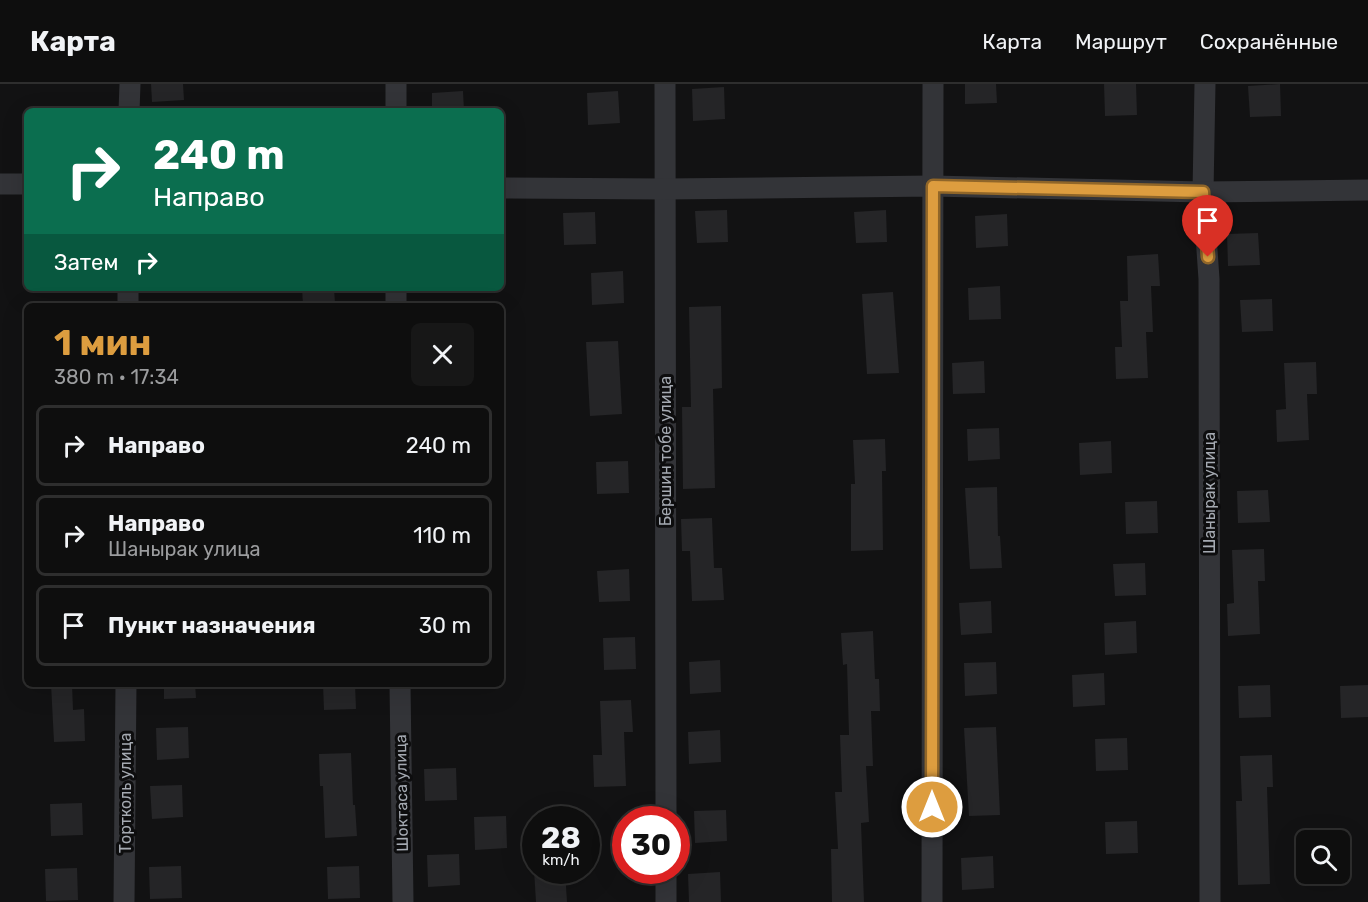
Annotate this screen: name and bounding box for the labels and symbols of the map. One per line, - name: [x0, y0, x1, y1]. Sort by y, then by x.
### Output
- pin: [1182, 195, 1233, 257]
- street label: Бершин тобе улица: [656, 376, 675, 526]
- street label: Шанырак улица: [1200, 432, 1219, 554]
- street label: Тортколь улица: [116, 733, 135, 853]
- street label: Шоктаса улица: [391, 734, 412, 852]
- position arrow: [900, 775, 964, 839]
- speed limit sign: 30: [612, 806, 690, 884]

